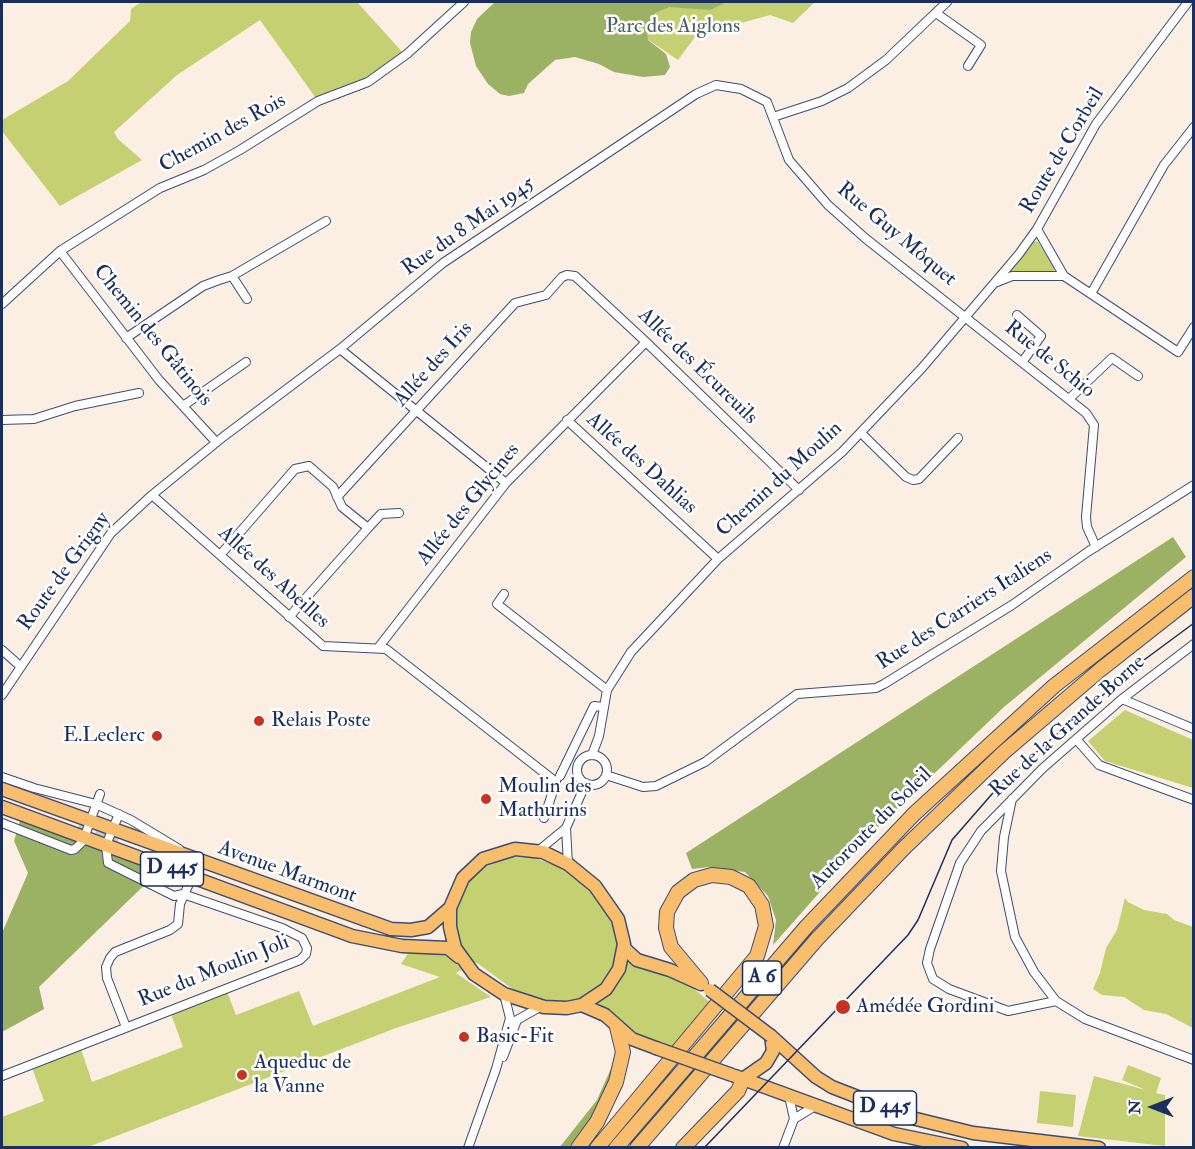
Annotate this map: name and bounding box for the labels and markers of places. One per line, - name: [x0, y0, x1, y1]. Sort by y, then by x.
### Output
- place label: Relais Poste: [271, 708, 370, 734]
- marker: Relais Poste: [252, 714, 266, 728]
- place label: E.Leclerc: [63, 723, 145, 749]
- marker: E.Leclerc: [150, 729, 164, 743]
- place label: Moulin des Mathurins: [498, 774, 591, 824]
- marker: Moulin des Mathurins: [479, 792, 493, 806]
- place label: Amédée Gordini: [856, 994, 994, 1020]
- marker: Amédée Gordini: [834, 998, 852, 1016]
- place label: Basic-Fit: [476, 1024, 554, 1050]
- marker: Basic-Fit: [457, 1030, 471, 1044]
- place label: Aqueduc de la Vanne: [254, 1050, 351, 1100]
- marker: Aqueduc de la Vanne: [235, 1068, 249, 1082]

